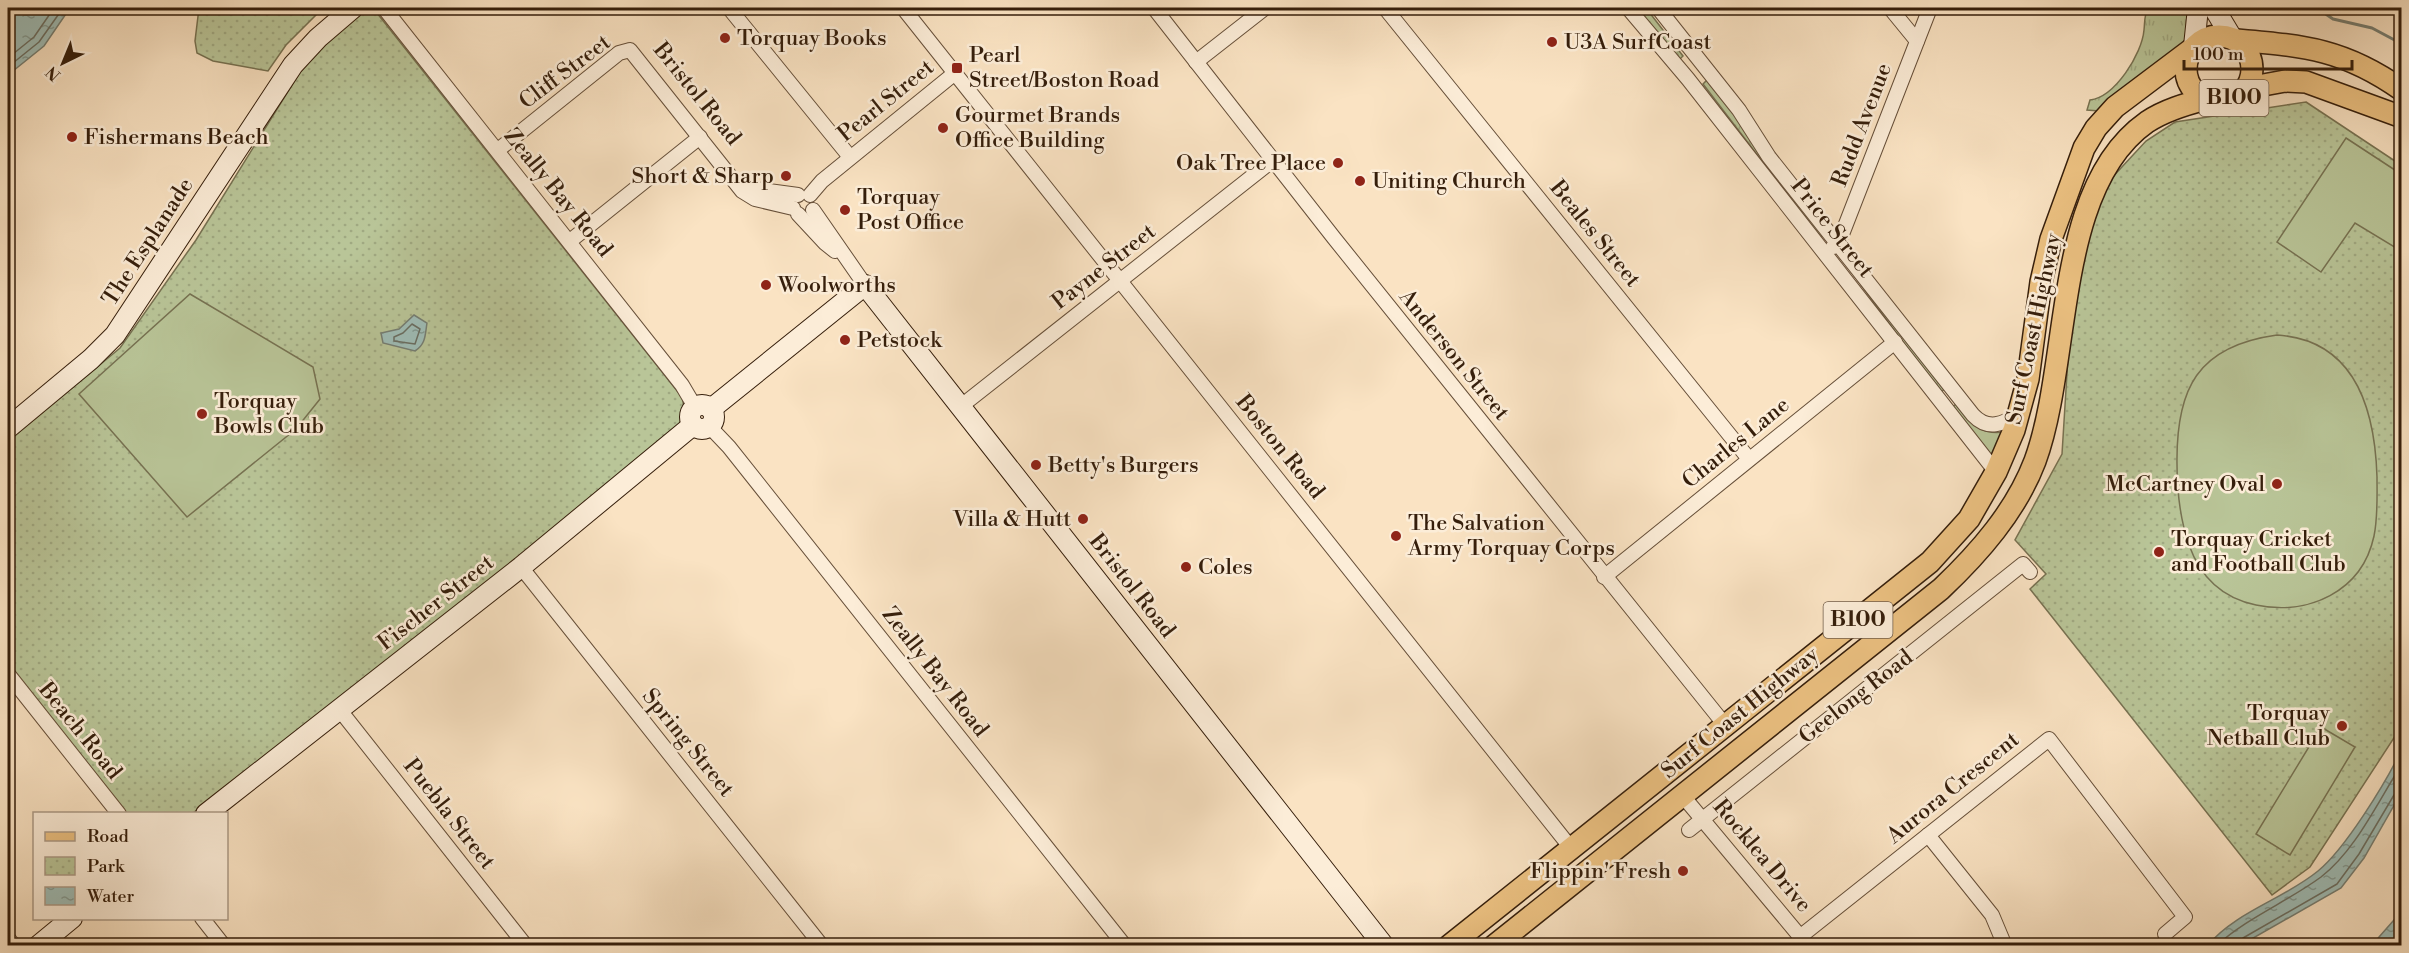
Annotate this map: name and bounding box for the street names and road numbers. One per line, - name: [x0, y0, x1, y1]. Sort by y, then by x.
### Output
- street label: Cliff Street: [514, 29, 616, 115]
- street label: Bristol Road: [647, 36, 747, 151]
- street label: Pearl Street: [832, 54, 940, 148]
- street label: Rudd Avenue: [1826, 60, 1898, 190]
- road number: B100: [2200, 80, 2268, 116]
- street label: Zeally Bay Road: [498, 123, 618, 263]
- street label: The Esplanade: [97, 173, 199, 311]
- street label: Price Street: [1785, 173, 1879, 283]
- street label: Beales Street: [1543, 174, 1646, 293]
- street label: Payne Street: [1047, 218, 1161, 316]
- street label: Surf Coast Highway: [2001, 231, 2068, 427]
- street label: Anderson Street: [1392, 283, 1515, 426]
- street label: Boston Road: [1229, 389, 1331, 505]
- street label: Charles Lane: [1677, 392, 1795, 494]
- street label: Bristol Road: [1082, 528, 1181, 644]
- street label: Fischer Street: [373, 549, 500, 657]
- street label: Zeally Bay Road: [876, 602, 994, 743]
- road number: B100: [1824, 602, 1892, 638]
- street label: Surf Coast Highway: [1656, 641, 1824, 785]
- street label: Geelong Road: [1794, 644, 1919, 750]
- street label: Beach Road: [32, 676, 128, 785]
- street label: Spring Street: [636, 683, 740, 803]
- street label: Aurora Crescent: [1881, 726, 2025, 850]
- street label: Puebla Street: [397, 753, 501, 875]
- street label: Rocklea Drive: [1707, 794, 1817, 918]

